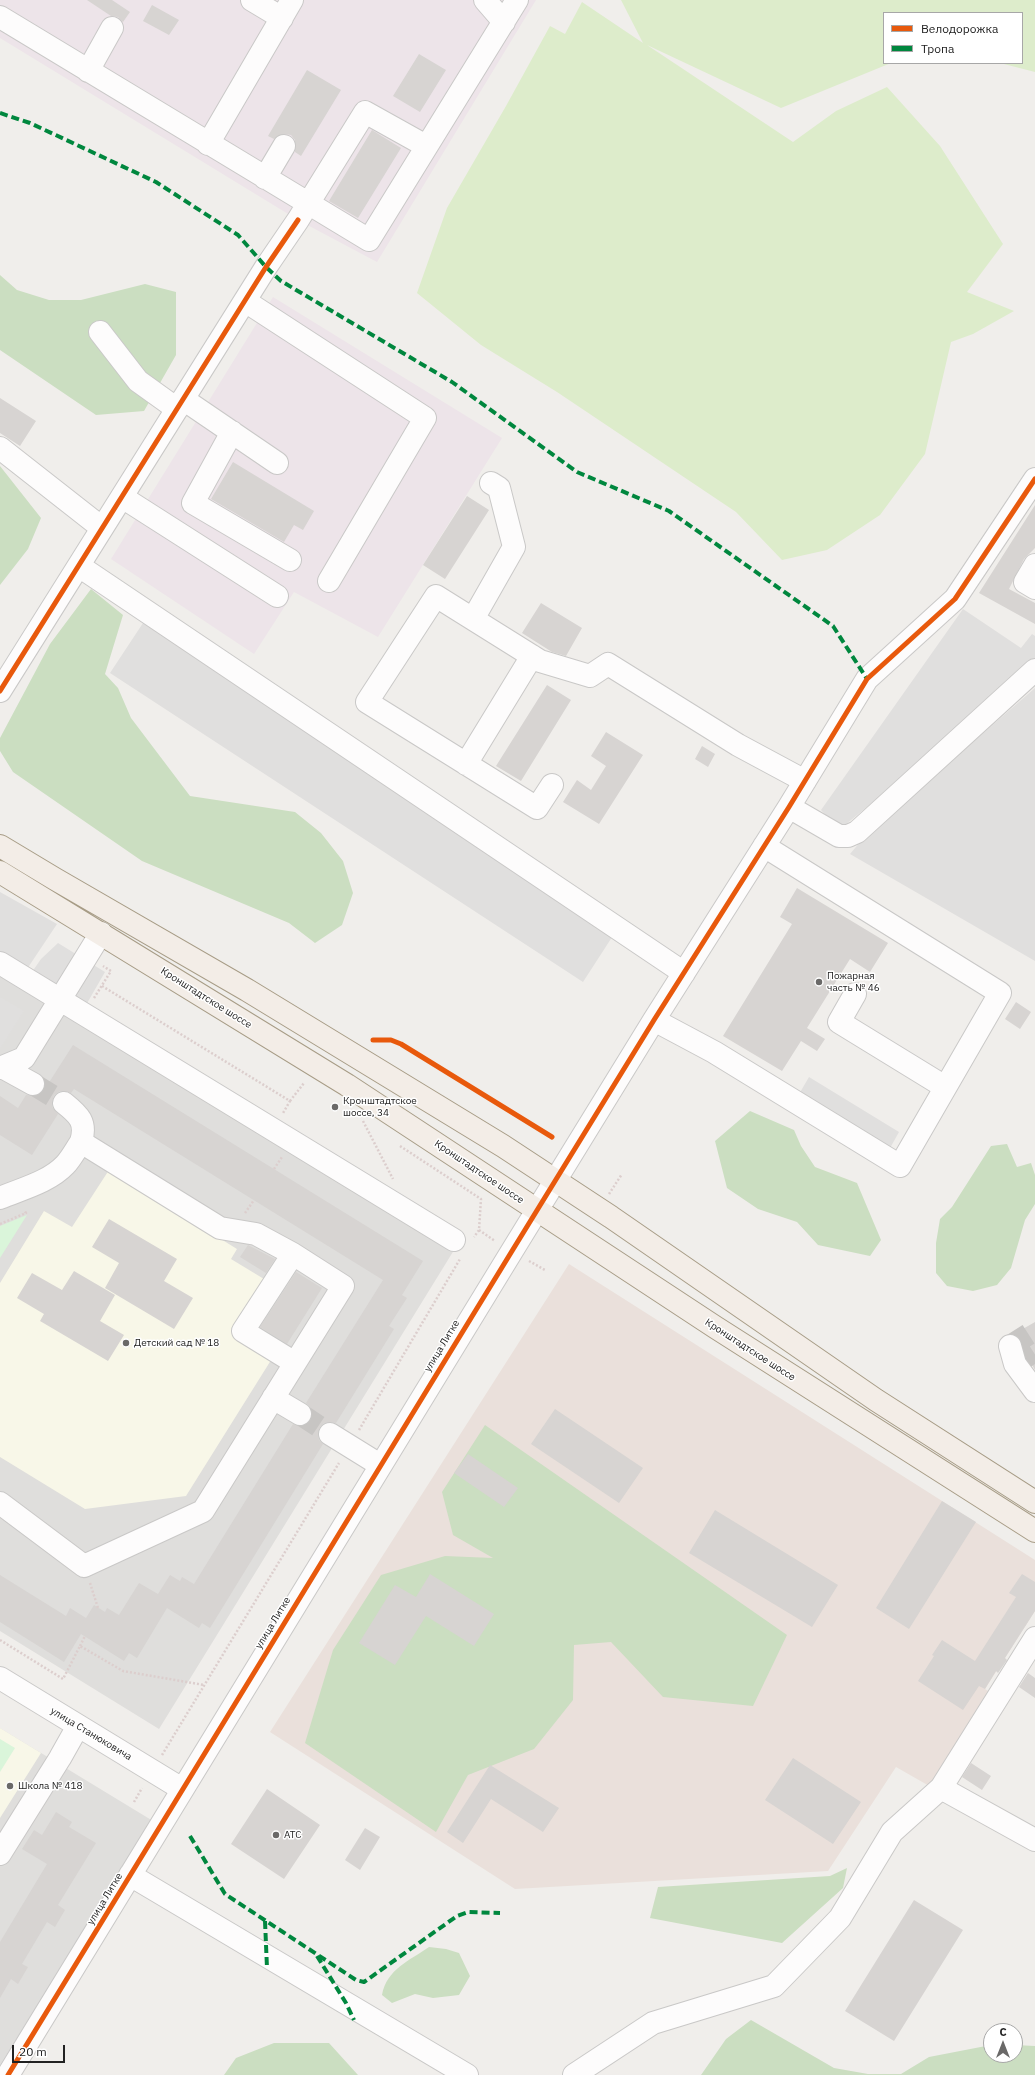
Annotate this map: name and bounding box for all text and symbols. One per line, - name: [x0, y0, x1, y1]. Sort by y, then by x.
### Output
- legend: [883, 12, 1023, 64]
- text: Велодорожка: [921, 21, 998, 36]
- text: Тропа: [921, 41, 954, 56]
- street label: Кронштадтское шоссе: [158, 965, 254, 1031]
- place label: Пожарная часть № 46: [827, 970, 880, 994]
- marker: Пожарная часть № 46: [814, 977, 824, 987]
- place label: Кронштадтское шоссе, 34: [343, 1095, 417, 1118]
- marker: Кронштадтское шоссе, 34: [330, 1102, 340, 1112]
- street label: Кронштадтское шоссе: [432, 1138, 526, 1206]
- street label: Кронштадтское шоссе: [703, 1316, 797, 1384]
- street label: улица Литке: [422, 1318, 462, 1374]
- place label: Детский сад № 18: [134, 1337, 219, 1349]
- marker: Детский сад № 18: [121, 1338, 131, 1348]
- street label: улица Литке: [253, 1595, 293, 1651]
- street label: улица Станюковича: [48, 1705, 134, 1763]
- place label: Школа № 418: [18, 1780, 82, 1792]
- marker: Школа № 418: [5, 1781, 15, 1791]
- place label: АТС: [284, 1829, 301, 1841]
- marker: АТС: [271, 1830, 281, 1840]
- street label: улица Литке: [85, 1871, 125, 1927]
- north arrow: [983, 2023, 1023, 2063]
- text: С: [999, 2025, 1007, 2039]
- scale bar: [14, 2037, 67, 2063]
- text: 20 m: [19, 2044, 47, 2059]

